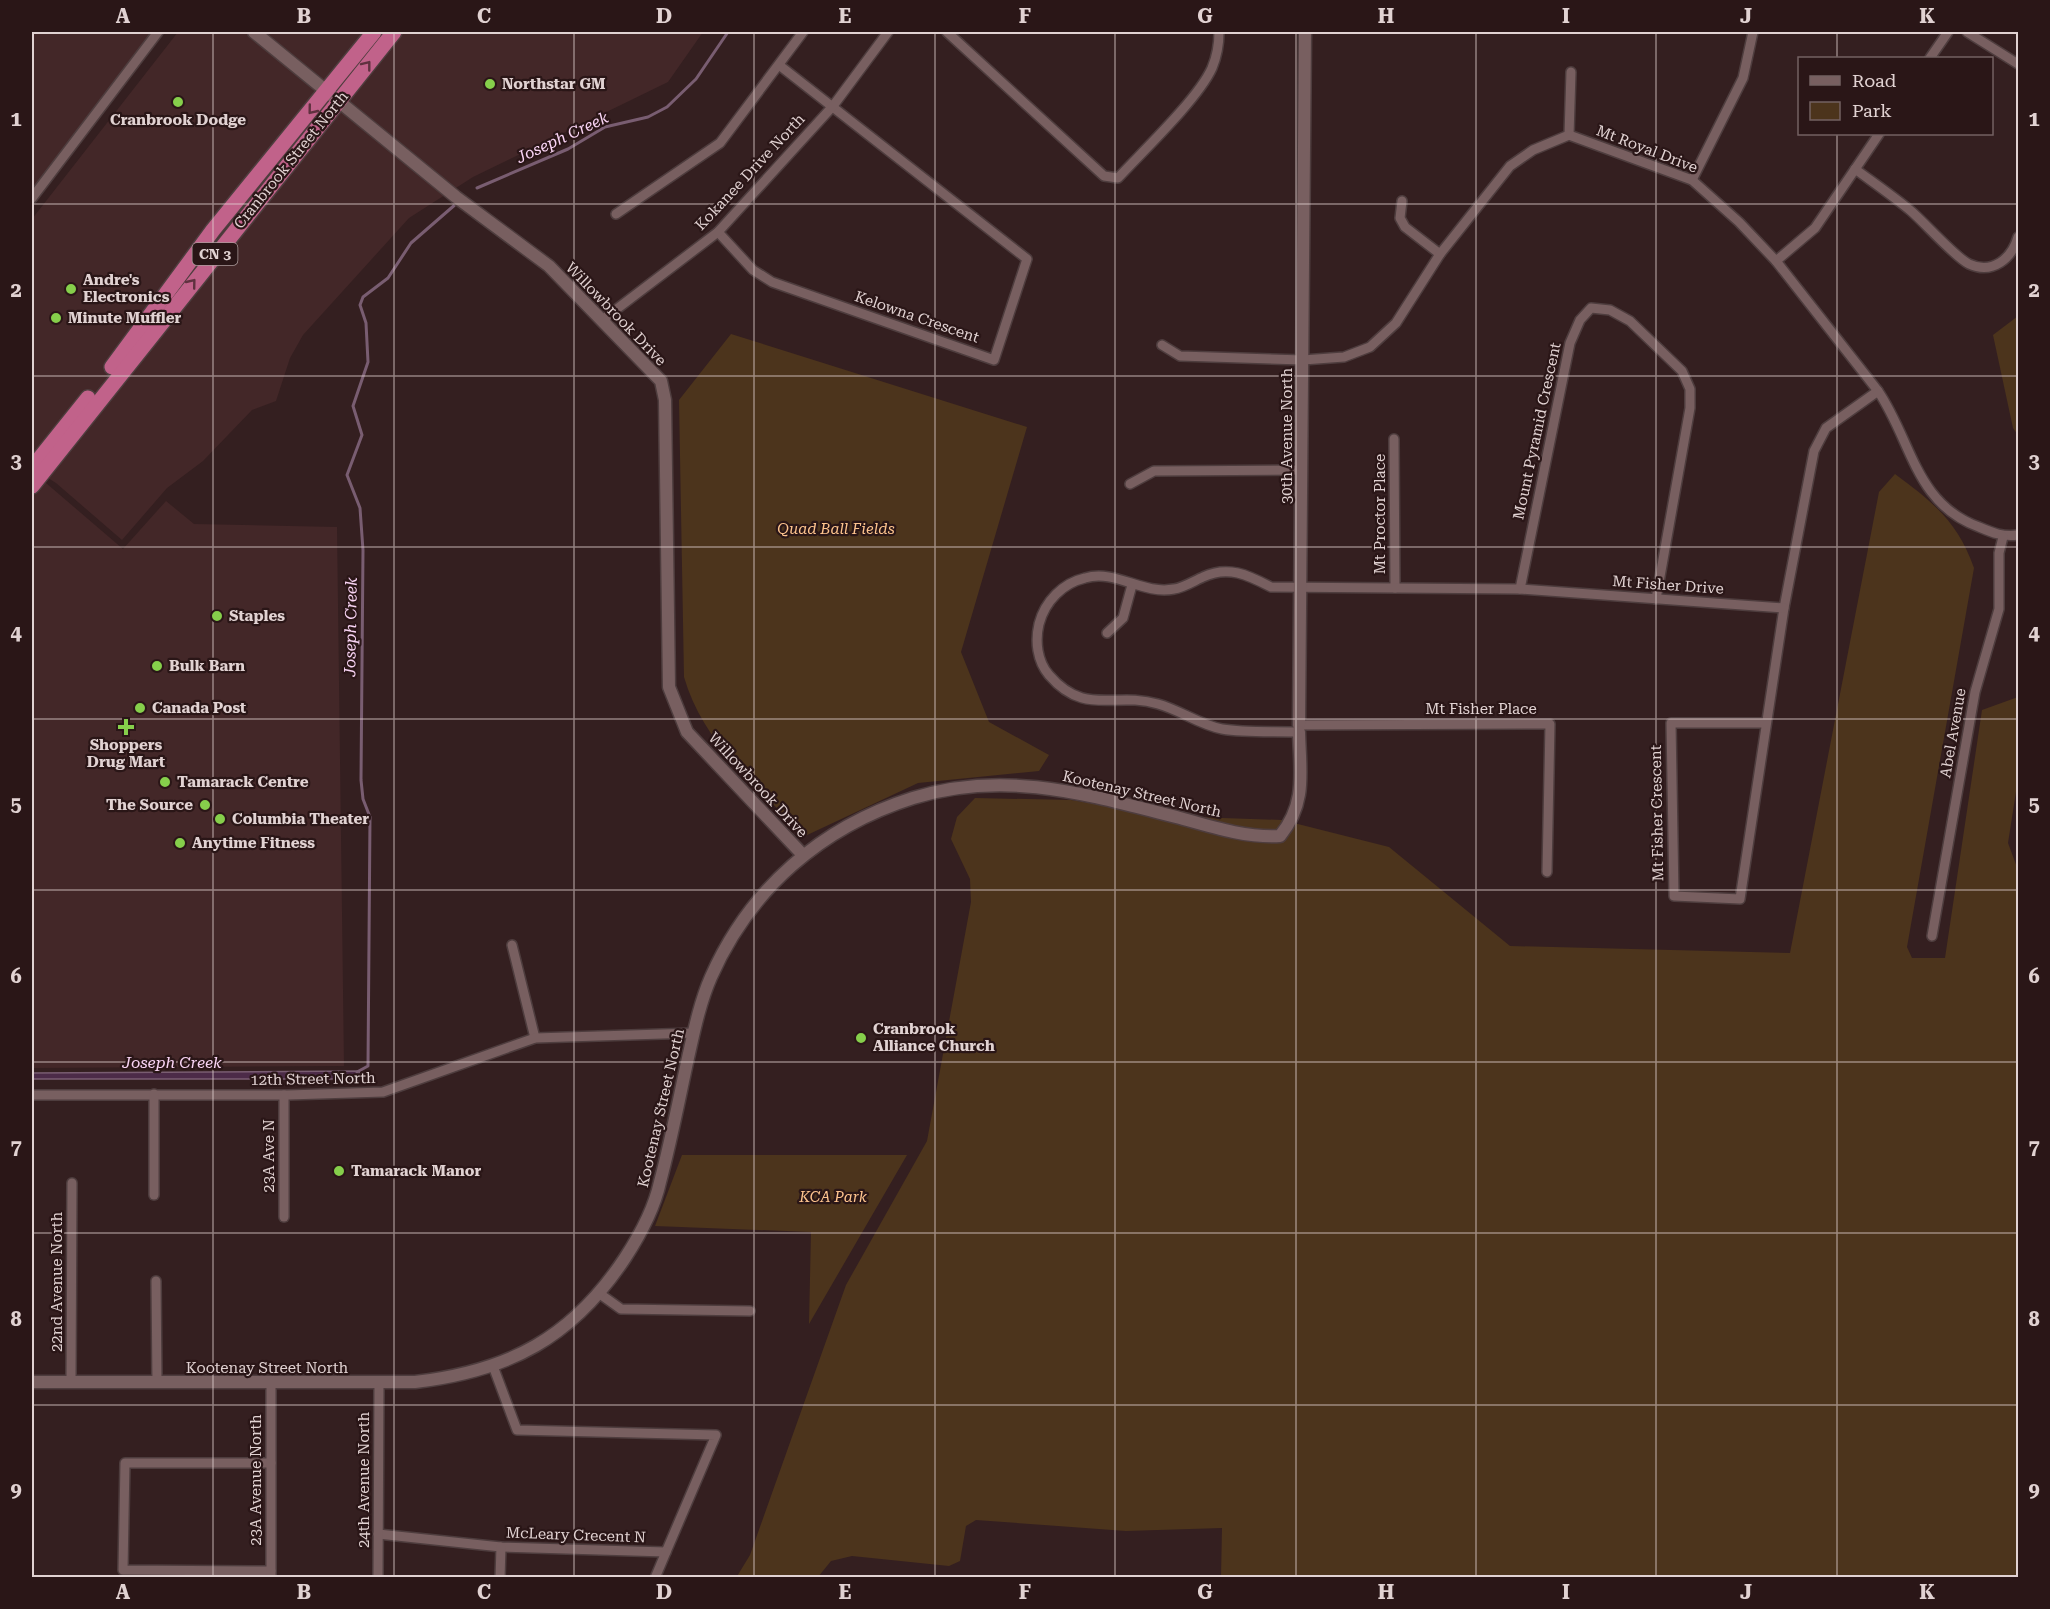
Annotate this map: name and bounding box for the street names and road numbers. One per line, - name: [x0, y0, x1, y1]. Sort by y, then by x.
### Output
- street label: Cranbrook Street North: [230, 88, 352, 232]
- street label: Kokanee Drive North: [691, 110, 809, 234]
- street label: Mt Royal Drive: [1594, 121, 1700, 177]
- road number: CN 3: [192, 243, 238, 265]
- street label: Willowbrook Drive: [562, 258, 670, 370]
- street label: Kelowna Crescent: [852, 287, 982, 347]
- street label: Mount Pyramid Crescent: [1509, 340, 1565, 521]
- street label: 30th Avenue North: [1278, 368, 1296, 504]
- street label: Mt Proctor Place: [1371, 454, 1389, 574]
- street label: Mt Fisher Drive: [1612, 572, 1724, 598]
- street label: Abel Avenue: [1936, 687, 1970, 779]
- street label: Mt Fisher Place: [1425, 700, 1537, 718]
- street label: Willowbrook Drive: [705, 729, 811, 841]
- street label: Mt Fisher Crescent: [1647, 744, 1667, 881]
- street label: Kootenay Street North: [1061, 767, 1223, 821]
- street label: Kootenay Street North: [634, 1027, 688, 1189]
- street label: 12th Street North: [250, 1069, 376, 1089]
- street label: 23A Ave N: [260, 1119, 278, 1193]
- street label: 22nd Avenue North: [48, 1212, 66, 1352]
- street label: Kootenay Street North: [186, 1359, 348, 1377]
- street label: 24th Avenue North: [355, 1412, 373, 1548]
- street label: 23A Avenue North: [247, 1414, 265, 1546]
- street label: McLeary Crecent N: [506, 1524, 646, 1546]

